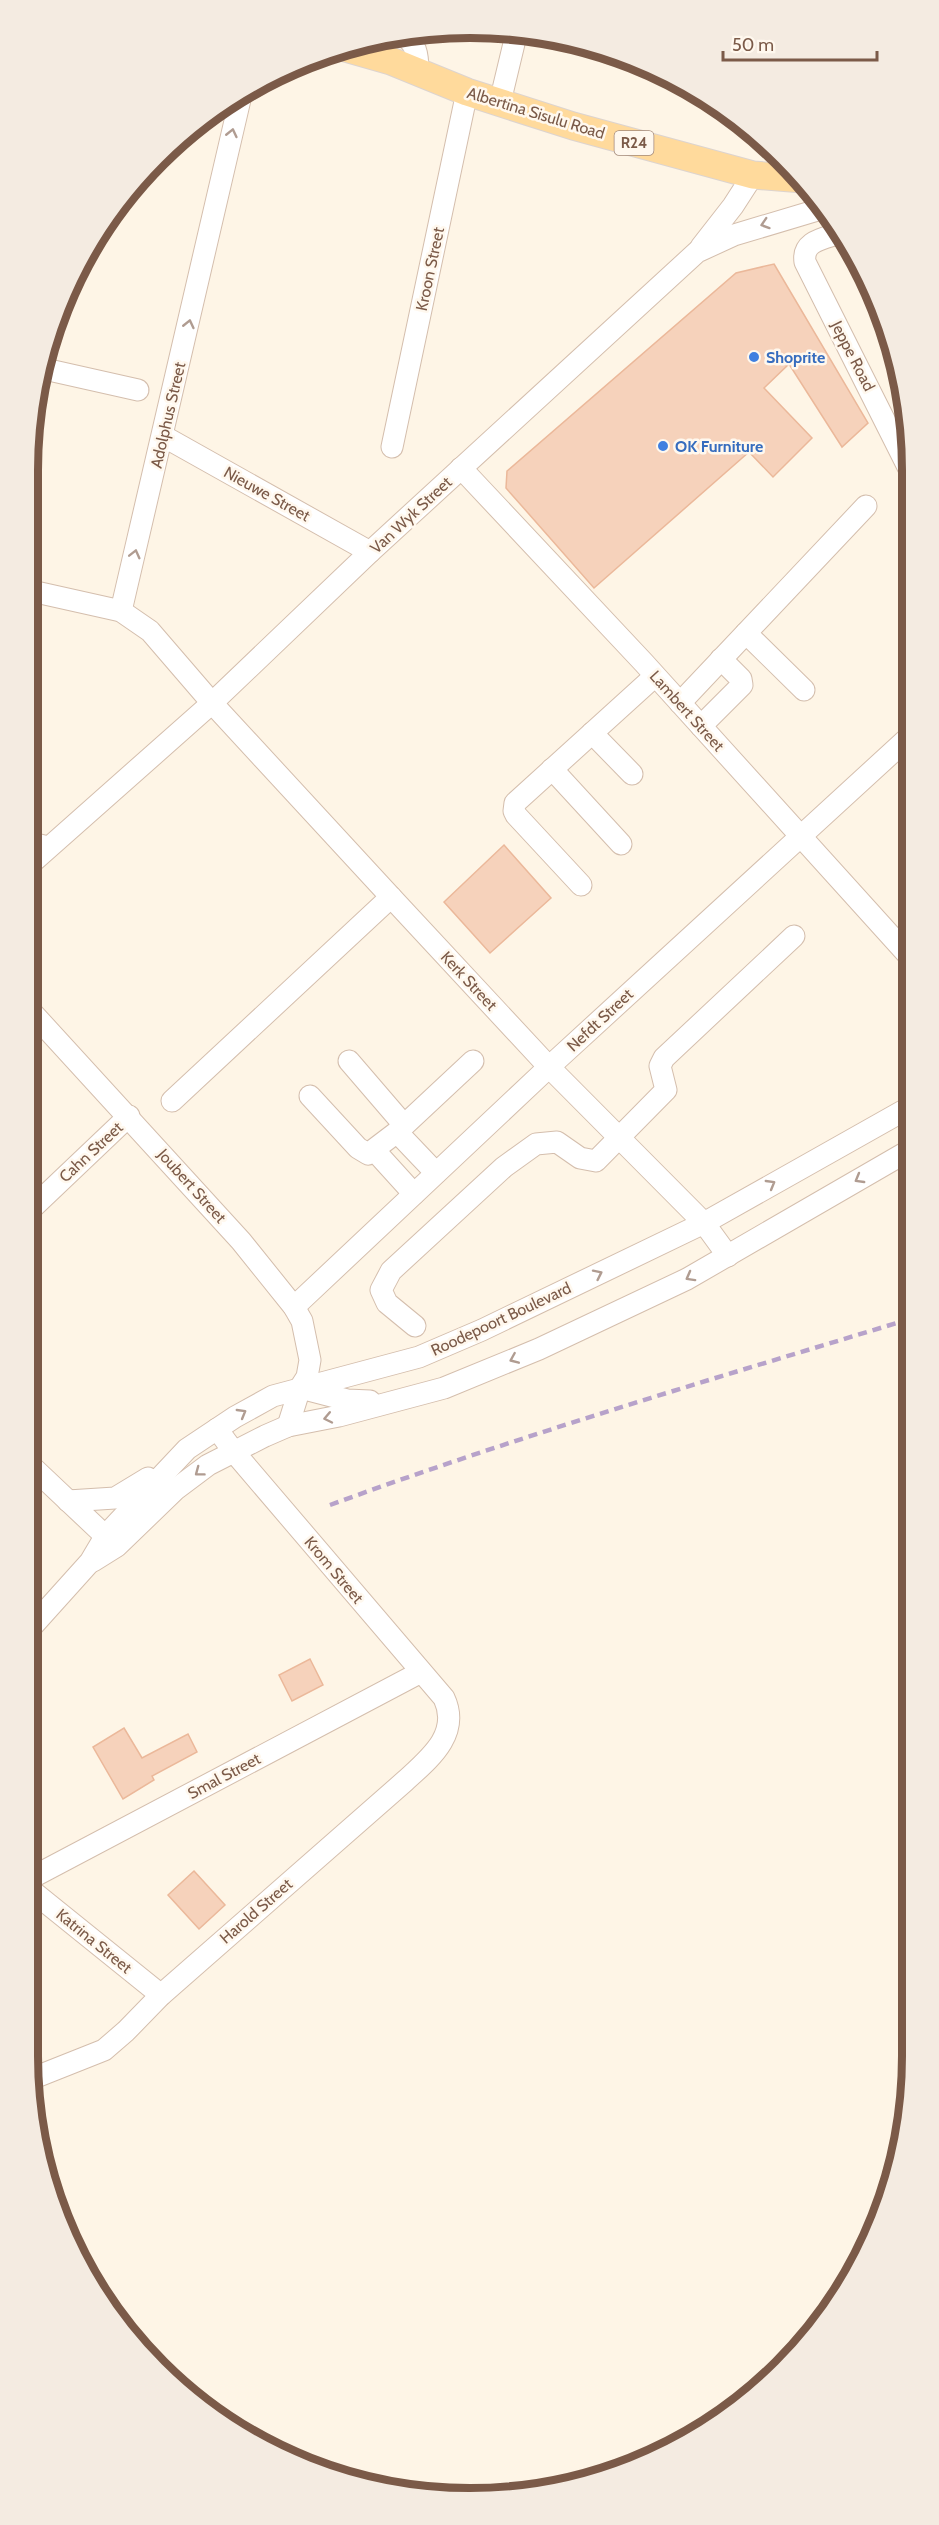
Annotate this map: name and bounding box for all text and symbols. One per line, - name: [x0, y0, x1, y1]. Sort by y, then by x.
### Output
- scale bar: [723, 24, 878, 62]
- text: 50 m: [732, 34, 774, 56]
- street label: Albertina Sisulu Road: [465, 83, 607, 143]
- one-way arrow: [225, 129, 238, 139]
- road number: R24: [614, 131, 654, 155]
- one-way arrow: [760, 217, 771, 230]
- street label: Kroon Street: [412, 225, 448, 313]
- street label: Jeppe Road: [827, 317, 879, 394]
- one-way arrow: [182, 319, 195, 329]
- place label: Shoprite: [766, 348, 825, 367]
- marker: Shoprite: [747, 350, 761, 364]
- street label: Adolphus Street: [147, 359, 190, 470]
- place label: OK Furniture: [675, 437, 763, 456]
- marker: OK Furniture: [656, 439, 670, 453]
- street label: Nieuwe Street: [221, 463, 314, 526]
- street label: Van Wyk Street: [366, 472, 456, 558]
- one-way arrow: [127, 550, 140, 560]
- street label: Lambert Street: [646, 667, 729, 756]
- street label: Kerk Street: [437, 948, 501, 1015]
- street label: Nefdt Street: [563, 984, 637, 1055]
- street label: Cahn Street: [55, 1117, 127, 1186]
- street label: Joubert Street: [153, 1144, 231, 1227]
- one-way arrow: [855, 1172, 865, 1183]
- one-way arrow: [765, 1179, 775, 1191]
- one-way arrow: [591, 1269, 602, 1281]
- one-way arrow: [686, 1270, 697, 1281]
- street label: Roodepoort Boulevard: [428, 1278, 574, 1360]
- one-way arrow: [509, 1352, 520, 1364]
- one-way arrow: [236, 1409, 246, 1421]
- one-way arrow: [324, 1411, 334, 1424]
- one-way arrow: [194, 1465, 205, 1476]
- street label: Krom Street: [301, 1533, 368, 1608]
- street label: Smal Street: [184, 1749, 264, 1803]
- street label: Harold Street: [216, 1874, 297, 1948]
- street label: Katrina Street: [52, 1905, 136, 1978]

